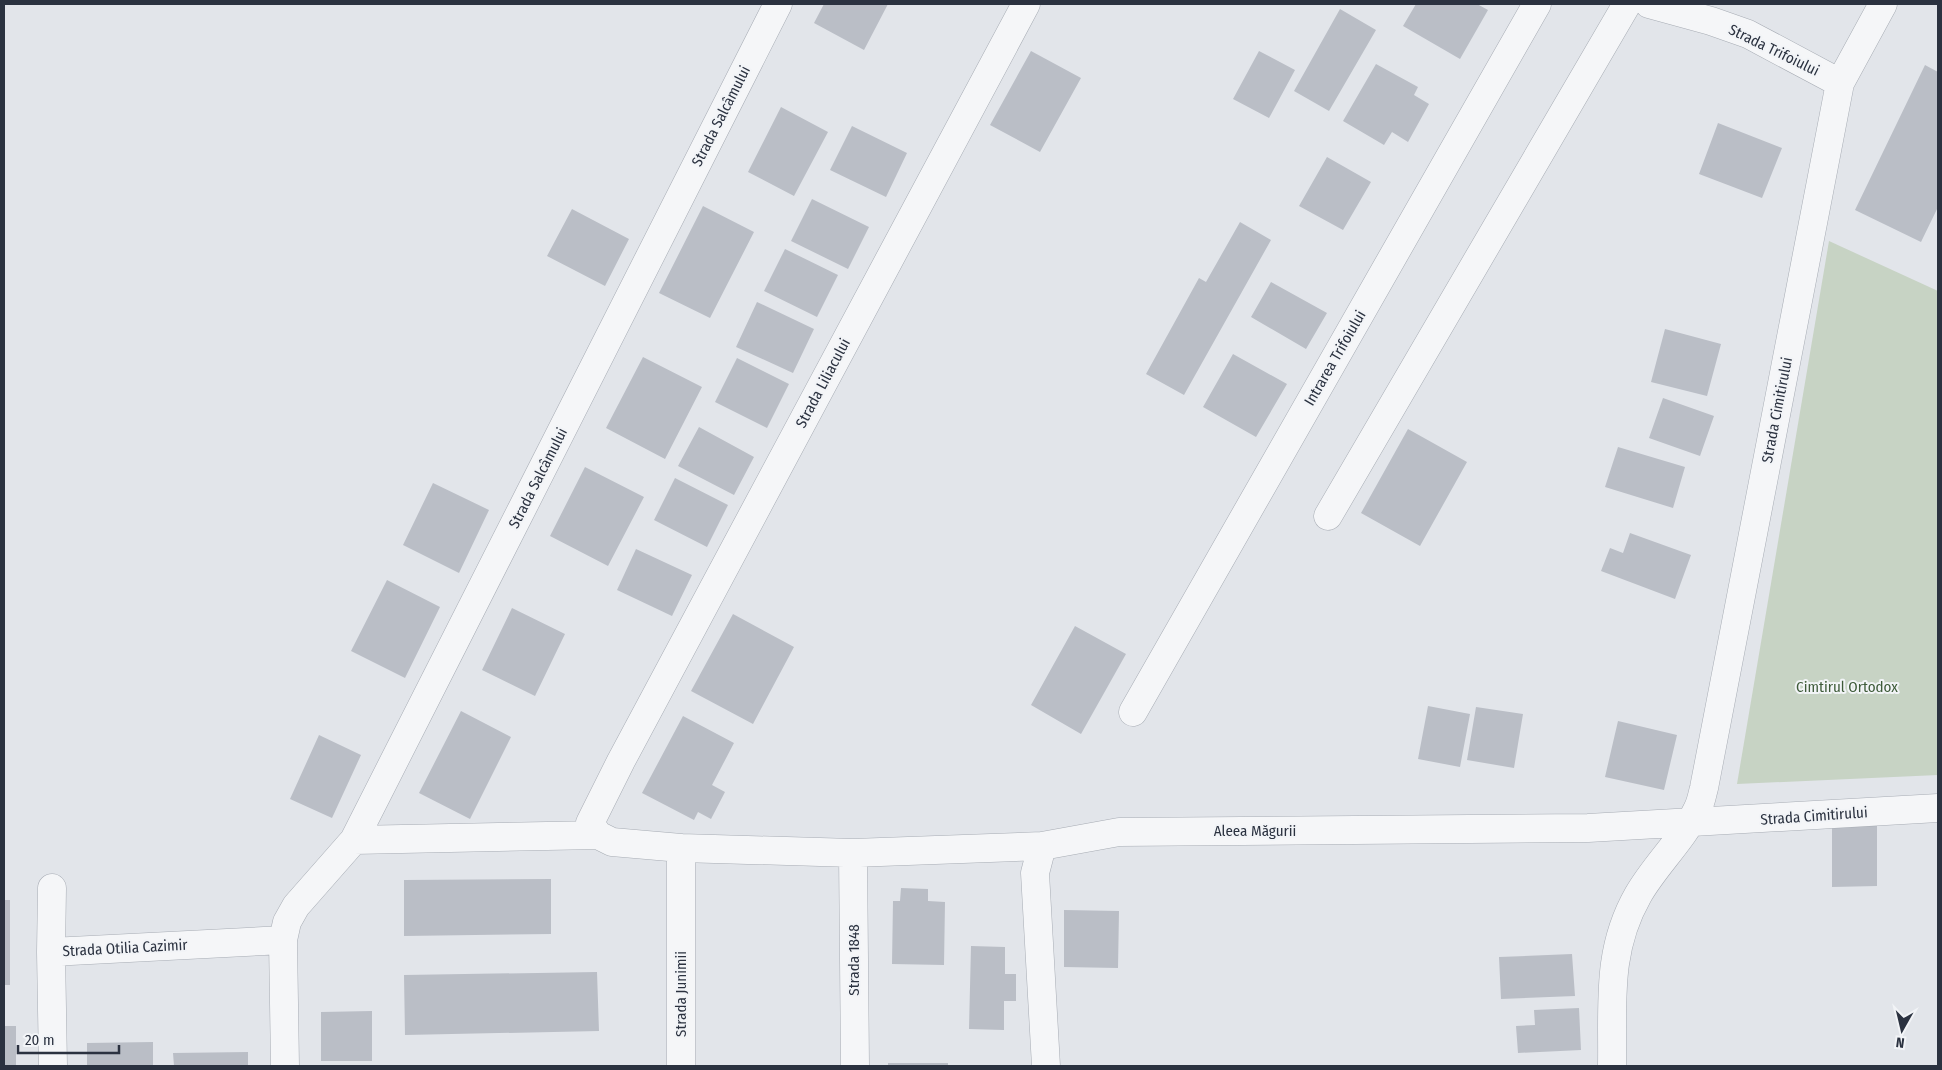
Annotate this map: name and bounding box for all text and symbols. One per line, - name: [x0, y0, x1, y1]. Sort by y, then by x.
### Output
- street label: Strada Trifoiului: [1726, 20, 1822, 80]
- street label: Strada Salcâmului: [688, 63, 754, 169]
- street label: Intrarea Trifoiului: [1300, 307, 1370, 409]
- street label: Strada Liliacului: [792, 335, 854, 431]
- street label: Strada Cimitirului: [1758, 356, 1796, 464]
- street label: Strada Salcâmului: [505, 425, 571, 531]
- park label: Cimtirul Ortodox: [1796, 678, 1898, 696]
- street label: Strada Cimitirului: [1760, 803, 1868, 829]
- street label: Aleea Măgurii: [1214, 822, 1296, 840]
- street label: Strada 1848: [845, 924, 863, 996]
- street label: Strada Otilia Cazimir: [62, 936, 189, 960]
- street label: Strada Junimii: [672, 951, 690, 1037]
- north arrow: [1877, 1005, 1927, 1055]
- scale bar: [18, 1022, 119, 1054]
- text: 20 m: [25, 1031, 55, 1049]
- text: N: [1895, 1033, 1906, 1051]

